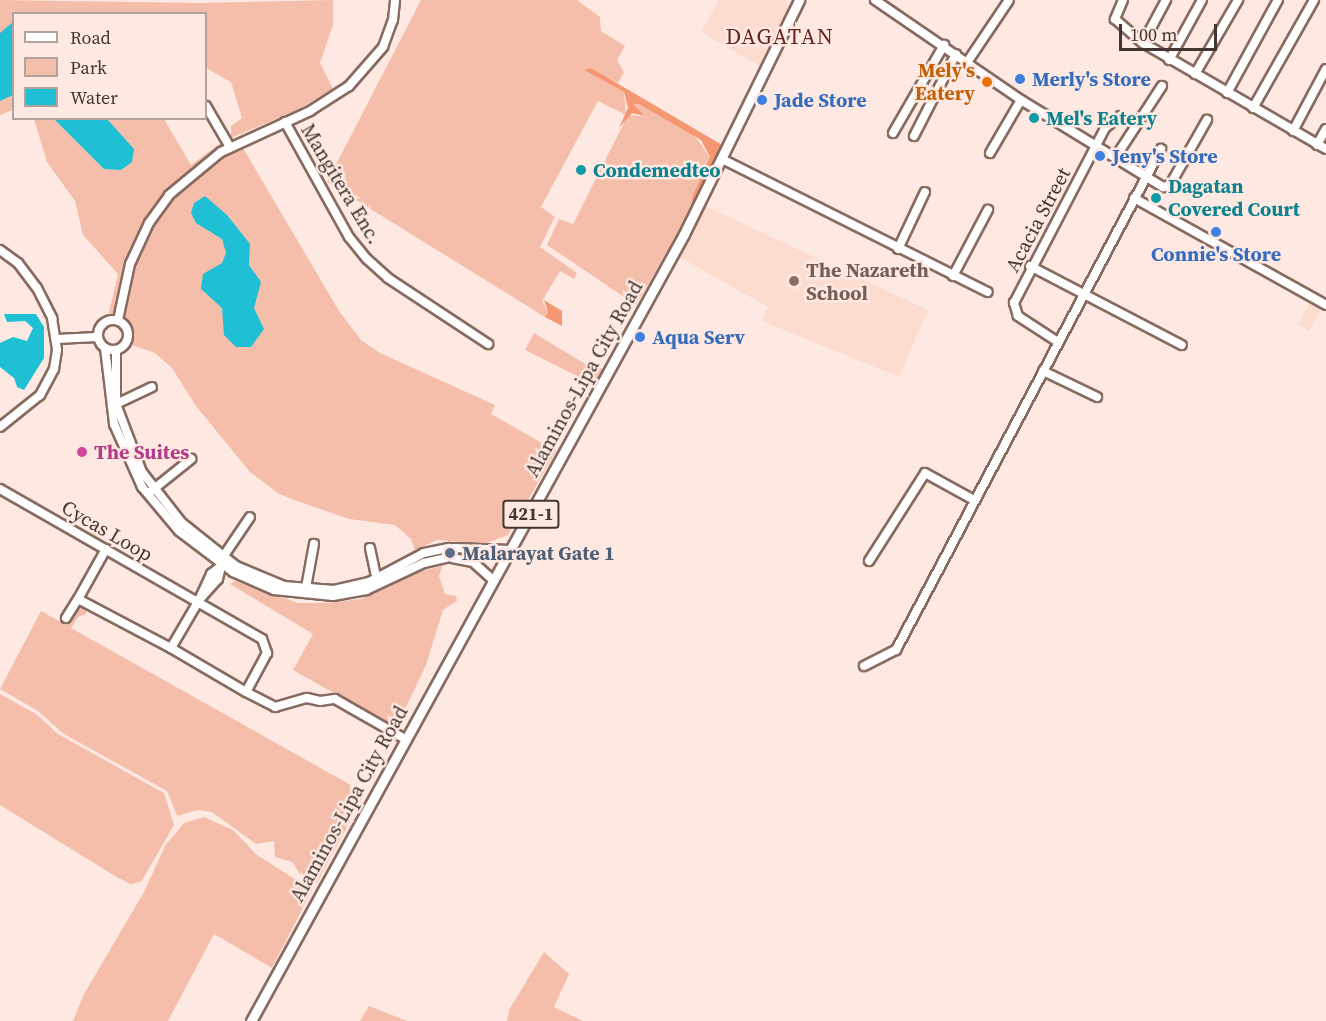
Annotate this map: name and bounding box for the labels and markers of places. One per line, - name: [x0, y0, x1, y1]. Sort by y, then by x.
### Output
- place label: Mely's Eatery: [915, 58, 975, 105]
- place label: Merly's Store: [1032, 67, 1151, 91]
- marker: Merly's Store: [1013, 72, 1027, 86]
- marker: Mely's Eatery: [980, 75, 994, 89]
- place label: Jade Store: [774, 88, 867, 112]
- marker: Jade Store: [755, 93, 769, 107]
- place label: Mel's Eatery: [1046, 106, 1157, 130]
- marker: Mel's Eatery: [1027, 111, 1041, 125]
- place label: Jeny's Store: [1112, 144, 1218, 168]
- marker: Jeny's Store: [1093, 149, 1107, 163]
- place label: Condemedteo: [593, 158, 721, 182]
- marker: Condemedteo: [574, 163, 588, 177]
- place label: Dagatan Covered Court: [1168, 174, 1300, 221]
- marker: Dagatan Covered Court: [1149, 191, 1163, 205]
- marker: Connie's Store: [1209, 225, 1223, 239]
- place label: Connie's Store: [1151, 242, 1281, 266]
- place label: The Nazareth School: [806, 258, 929, 305]
- marker: The Nazareth School: [787, 274, 801, 288]
- place label: Aqua Serv: [652, 325, 745, 349]
- marker: Aqua Serv: [633, 330, 647, 344]
- place label: The Suites: [94, 440, 189, 464]
- marker: The Suites: [75, 445, 89, 459]
- place label: Malarayat Gate 1: [462, 541, 615, 565]
- marker: Malarayat Gate 1: [443, 546, 457, 560]

